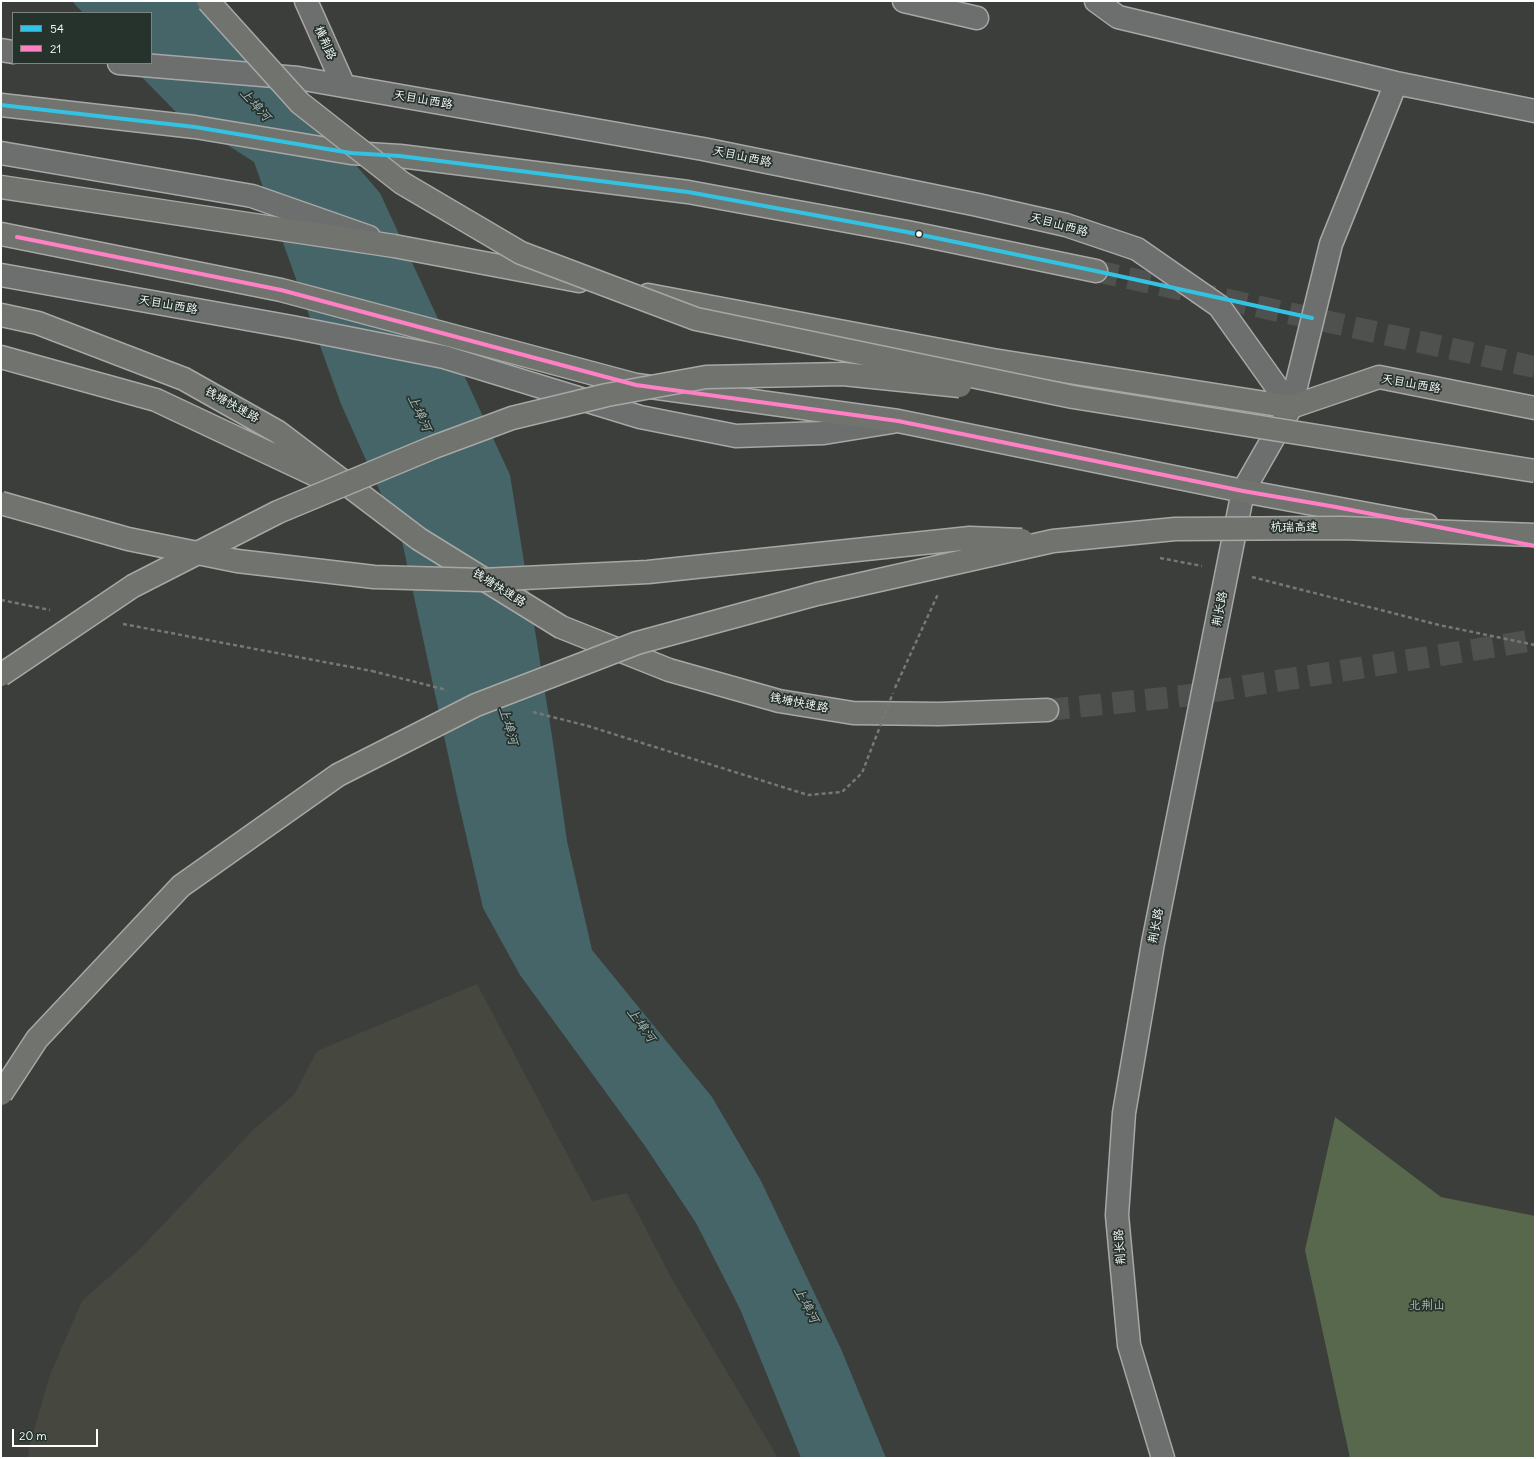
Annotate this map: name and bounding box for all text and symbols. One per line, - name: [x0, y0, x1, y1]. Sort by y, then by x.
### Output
- legend: [12, 12, 152, 64]
- text: 54: [50, 21, 64, 36]
- street label: 横荆路: [311, 24, 339, 62]
- text: 21: [50, 41, 61, 56]
- water label: 上埠河: [236, 85, 274, 125]
- street label: 天目山西路: [392, 88, 454, 112]
- street label: 天目山西路: [711, 144, 773, 170]
- street label: 天目山西路: [1028, 210, 1090, 240]
- unlabelled marker: [914, 229, 924, 239]
- street label: 天目山西路: [137, 293, 199, 317]
- street label: 天目山西路: [1380, 372, 1442, 396]
- street label: 钱塘快速路: [202, 384, 262, 426]
- water label: 上埠河: [404, 392, 434, 434]
- street label: 杭瑞高速: [1270, 521, 1318, 535]
- street label: 钱塘快速路: [470, 566, 528, 610]
- street label: 荆长路: [1209, 590, 1231, 628]
- street label: 钱塘快速路: [768, 690, 830, 716]
- water label: 上埠河: [495, 705, 521, 747]
- street label: 荆长路: [1145, 907, 1167, 945]
- water label: 上埠河: [623, 1005, 659, 1045]
- street label: 荆长路: [1111, 1228, 1129, 1266]
- water label: 上埠河: [790, 1284, 822, 1326]
- park label: 北荆山: [1409, 1299, 1445, 1313]
- scale bar: [14, 1421, 100, 1447]
- text: 20 m: [19, 1428, 47, 1443]

